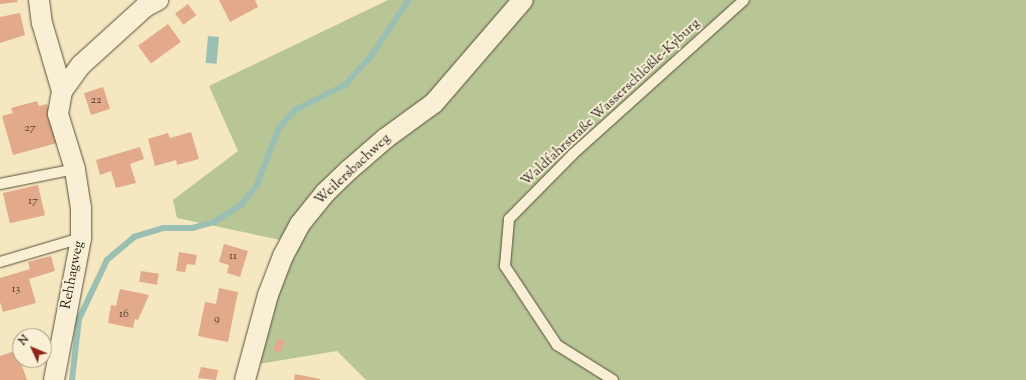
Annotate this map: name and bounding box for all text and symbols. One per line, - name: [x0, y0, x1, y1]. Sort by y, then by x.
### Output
- street label: Waldfahrstraße Wasserschlößle-Kyburg: [518, 16, 704, 190]
- house number: 22: [90, 94, 102, 108]
- house number: 27: [24, 122, 36, 136]
- street label: Weilersbachweg: [312, 131, 394, 209]
- house number: 17: [28, 195, 38, 209]
- street label: Rehhagweg: [58, 240, 88, 310]
- house number: 11: [229, 250, 237, 264]
- house number: 13: [12, 283, 20, 297]
- house number: 16: [119, 308, 129, 322]
- house number: 9: [214, 313, 220, 327]
- north arrow: [12, 328, 52, 368]
- text: N: [15, 332, 33, 349]

